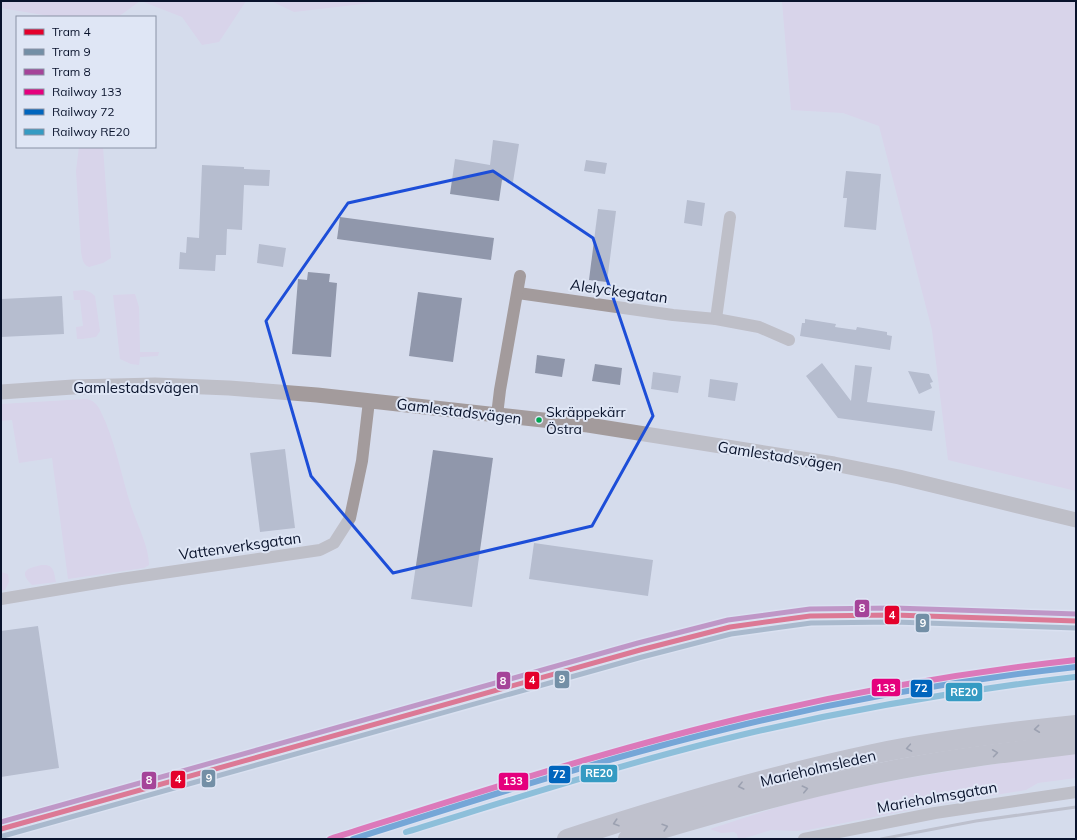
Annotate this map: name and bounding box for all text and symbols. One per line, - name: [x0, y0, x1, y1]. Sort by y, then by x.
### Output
- legend: [16, 16, 156, 148]
- text: Tram 4: [52, 24, 91, 39]
- text: Tram 9: [52, 44, 91, 59]
- text: Tram 8: [52, 64, 91, 79]
- text: Railway 133: [52, 84, 122, 99]
- text: Railway 72: [52, 104, 115, 119]
- text: Railway RE20: [52, 124, 130, 139]
- street label: Alelyckegatan: [569, 275, 669, 307]
- street label: Gamlestadsvägen: [73, 378, 199, 397]
- street label: Gamlestadsvägen: [395, 394, 523, 428]
- place label: Skräppekärr Östra: [546, 403, 627, 438]
- marker: Skräppekärr Östra: [534, 415, 544, 425]
- street label: Gamlestadsvägen: [716, 437, 844, 475]
- street label: Vattenverksgatan: [178, 528, 302, 564]
- line badge: 8: [854, 599, 870, 618]
- text: 8: [859, 601, 866, 615]
- line badge: 4: [884, 605, 900, 625]
- text: 4: [889, 608, 896, 622]
- line badge: 9: [915, 613, 930, 633]
- text: 9: [920, 616, 927, 630]
- line badge: 9: [554, 670, 570, 689]
- line badge: 8: [496, 671, 511, 690]
- line badge: 4: [524, 671, 540, 690]
- text: 9: [559, 672, 566, 686]
- text: 4: [529, 673, 536, 687]
- text: 8: [500, 674, 507, 688]
- line badge: 133: [871, 678, 901, 697]
- line badge: 72: [910, 679, 933, 698]
- text: 133: [876, 681, 896, 695]
- text: 72: [914, 681, 928, 695]
- line badge: RE20: [945, 682, 983, 702]
- text: RE20: [950, 685, 978, 699]
- one-way arrow: [1034, 724, 1040, 733]
- one-way arrow: [906, 743, 912, 752]
- street label: Marieholmsleden: [758, 745, 878, 791]
- one-way arrow: [992, 749, 998, 758]
- line badge: RE20: [580, 764, 618, 783]
- line badge: 72: [548, 765, 571, 784]
- text: RE20: [585, 766, 613, 780]
- text: 72: [552, 767, 566, 781]
- line badge: 9: [201, 769, 216, 788]
- line badge: 4: [170, 770, 186, 789]
- line badge: 8: [141, 771, 157, 790]
- text: 9: [206, 771, 213, 785]
- text: 4: [175, 772, 182, 786]
- line badge: 133: [498, 772, 529, 791]
- text: 8: [146, 773, 153, 787]
- text: 133: [503, 774, 523, 788]
- street label: Marieholmsgatan: [875, 777, 999, 817]
- one-way arrow: [738, 781, 745, 790]
- one-way arrow: [802, 786, 808, 794]
- one-way arrow: [613, 818, 620, 827]
- one-way arrow: [662, 824, 669, 832]

